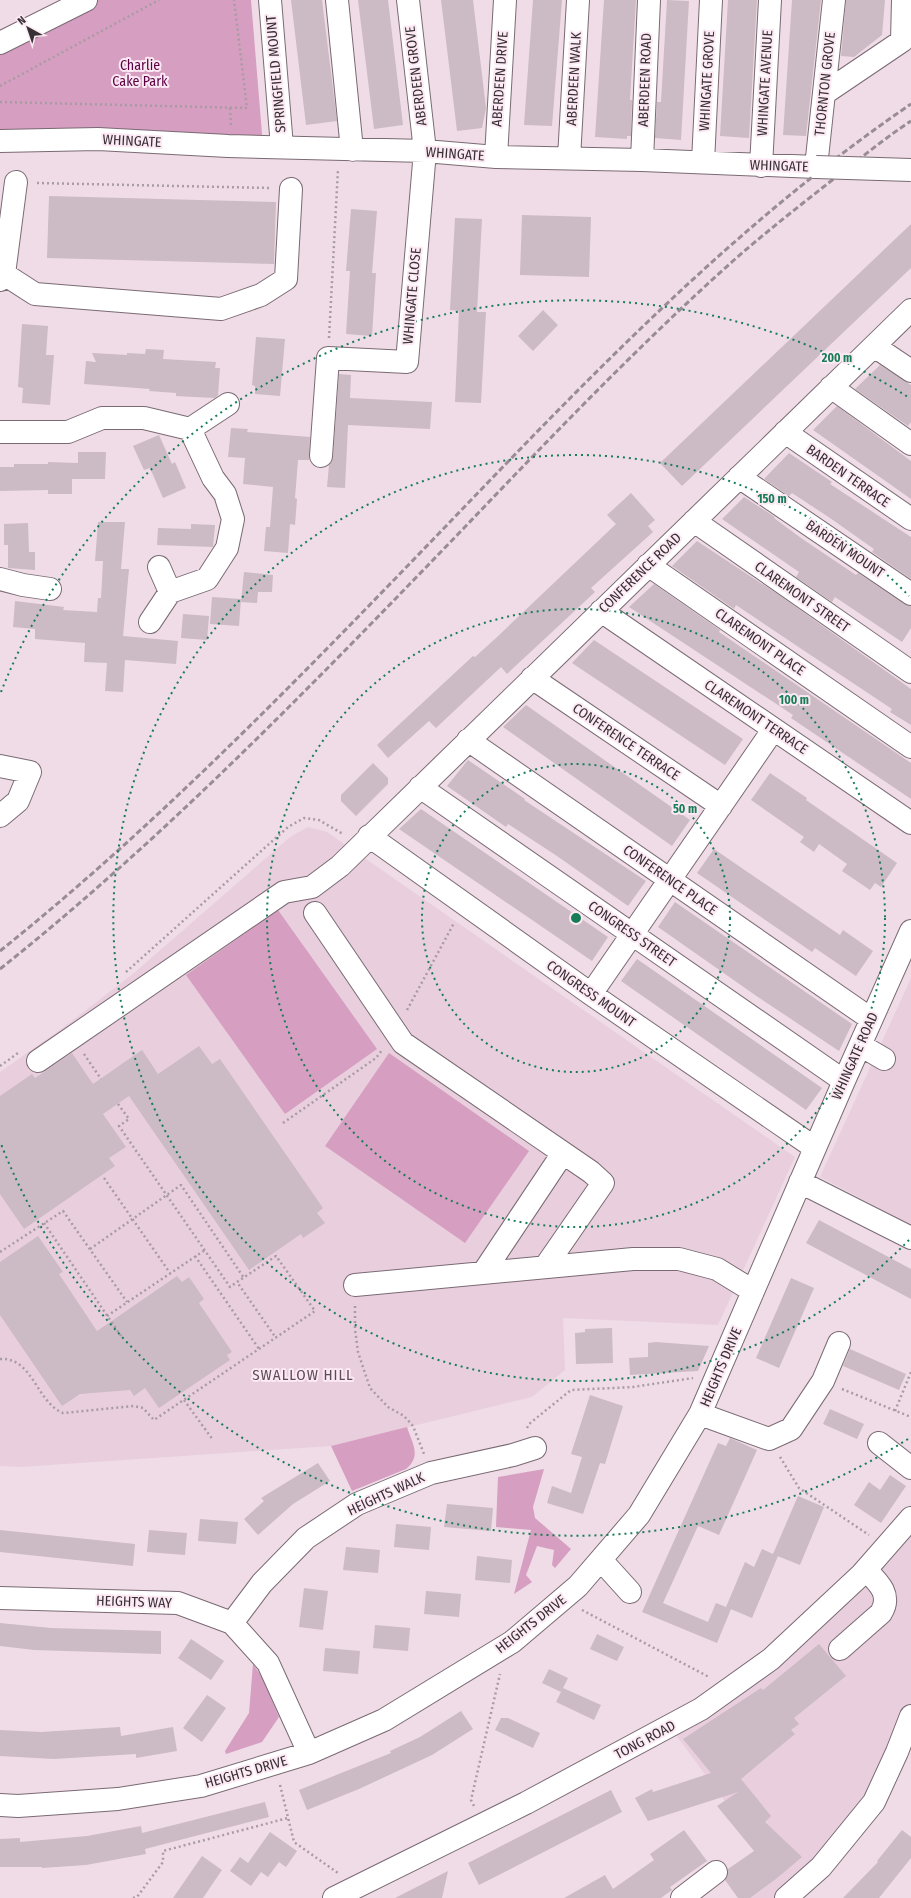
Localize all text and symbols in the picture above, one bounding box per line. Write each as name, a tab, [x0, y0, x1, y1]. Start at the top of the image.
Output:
north arrow	[8, 8, 48, 48]
text: N	[15, 14, 29, 28]
street label: SPRINGFIELD MOUNT	[262, 14, 290, 133]
street label: ABERDEEN GROVE	[401, 25, 431, 127]
street label: WHINGATE AVENUE	[754, 29, 776, 137]
street label: ABERDEEN DRIVE	[488, 30, 512, 127]
street label: WHINGATE GROVE	[696, 30, 718, 131]
street label: ABERDEEN WALK	[563, 31, 585, 126]
street label: THORNTON GROVE	[811, 31, 839, 137]
street label: ABERDEEN ROAD	[635, 33, 655, 127]
park label: Charlie Cake Park	[112, 57, 168, 90]
street label: WHINGATE	[102, 131, 162, 151]
street label: WHINGATE	[425, 143, 485, 165]
street label: WHINGATE	[749, 156, 809, 176]
street label: WHINGATE CLOSE	[399, 246, 425, 345]
text: 200 m	[821, 351, 852, 365]
street label: BARDEN TERRACE	[803, 441, 893, 511]
text: 150 m	[757, 492, 787, 506]
street label: BARDEN MOUNT	[803, 517, 888, 582]
street label: CONFERENCE ROAD	[595, 529, 685, 617]
street label: CLAREMONT STREET	[751, 558, 853, 636]
street label: CLAREMONT PLACE	[712, 605, 809, 680]
street label: CLAREMONT TERRACE	[701, 676, 811, 758]
text: 100 m	[779, 693, 809, 707]
street label: CONFERENCE TERRACE	[569, 700, 683, 784]
text: 50 m	[673, 802, 697, 816]
street label: CONFERENCE PLACE	[620, 841, 721, 919]
street label: CONGRESS STREET	[585, 897, 680, 971]
centre of rings	[569, 911, 583, 925]
street label: CONGRESS MOUNT	[543, 957, 639, 1031]
street label: WHINGATE ROAD	[828, 1010, 882, 1102]
street label: HEIGHTS DRIVE	[697, 1324, 746, 1409]
district label: SWALLOW HILL	[252, 1366, 354, 1384]
street label: HEIGHTS WALK	[345, 1468, 428, 1519]
street label: HEIGHTS DRIVE	[492, 1591, 570, 1657]
street label: HEIGHTS WAY	[96, 1592, 172, 1612]
street label: TONG ROAD	[612, 1717, 678, 1763]
street label: HEIGHTS DRIVE	[203, 1752, 290, 1792]

